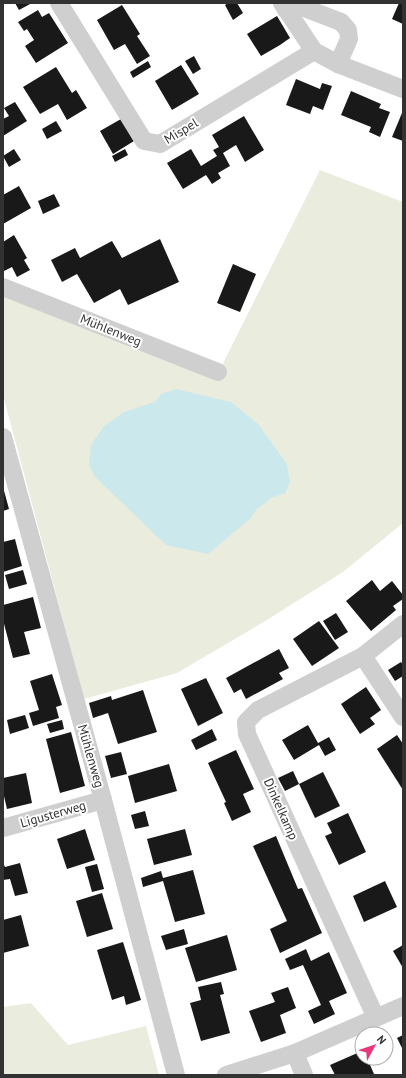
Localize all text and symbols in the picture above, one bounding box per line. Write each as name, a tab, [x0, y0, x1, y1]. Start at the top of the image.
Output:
street label: Mispel	[161, 114, 201, 148]
street label: Mühlenweg	[78, 310, 144, 350]
street label: Mühlenweg	[74, 723, 108, 789]
street label: Dinkelkamp	[260, 775, 302, 843]
street label: Ligusterweg	[18, 796, 88, 832]
north arrow	[354, 1026, 394, 1066]
text: N	[374, 1032, 389, 1047]

